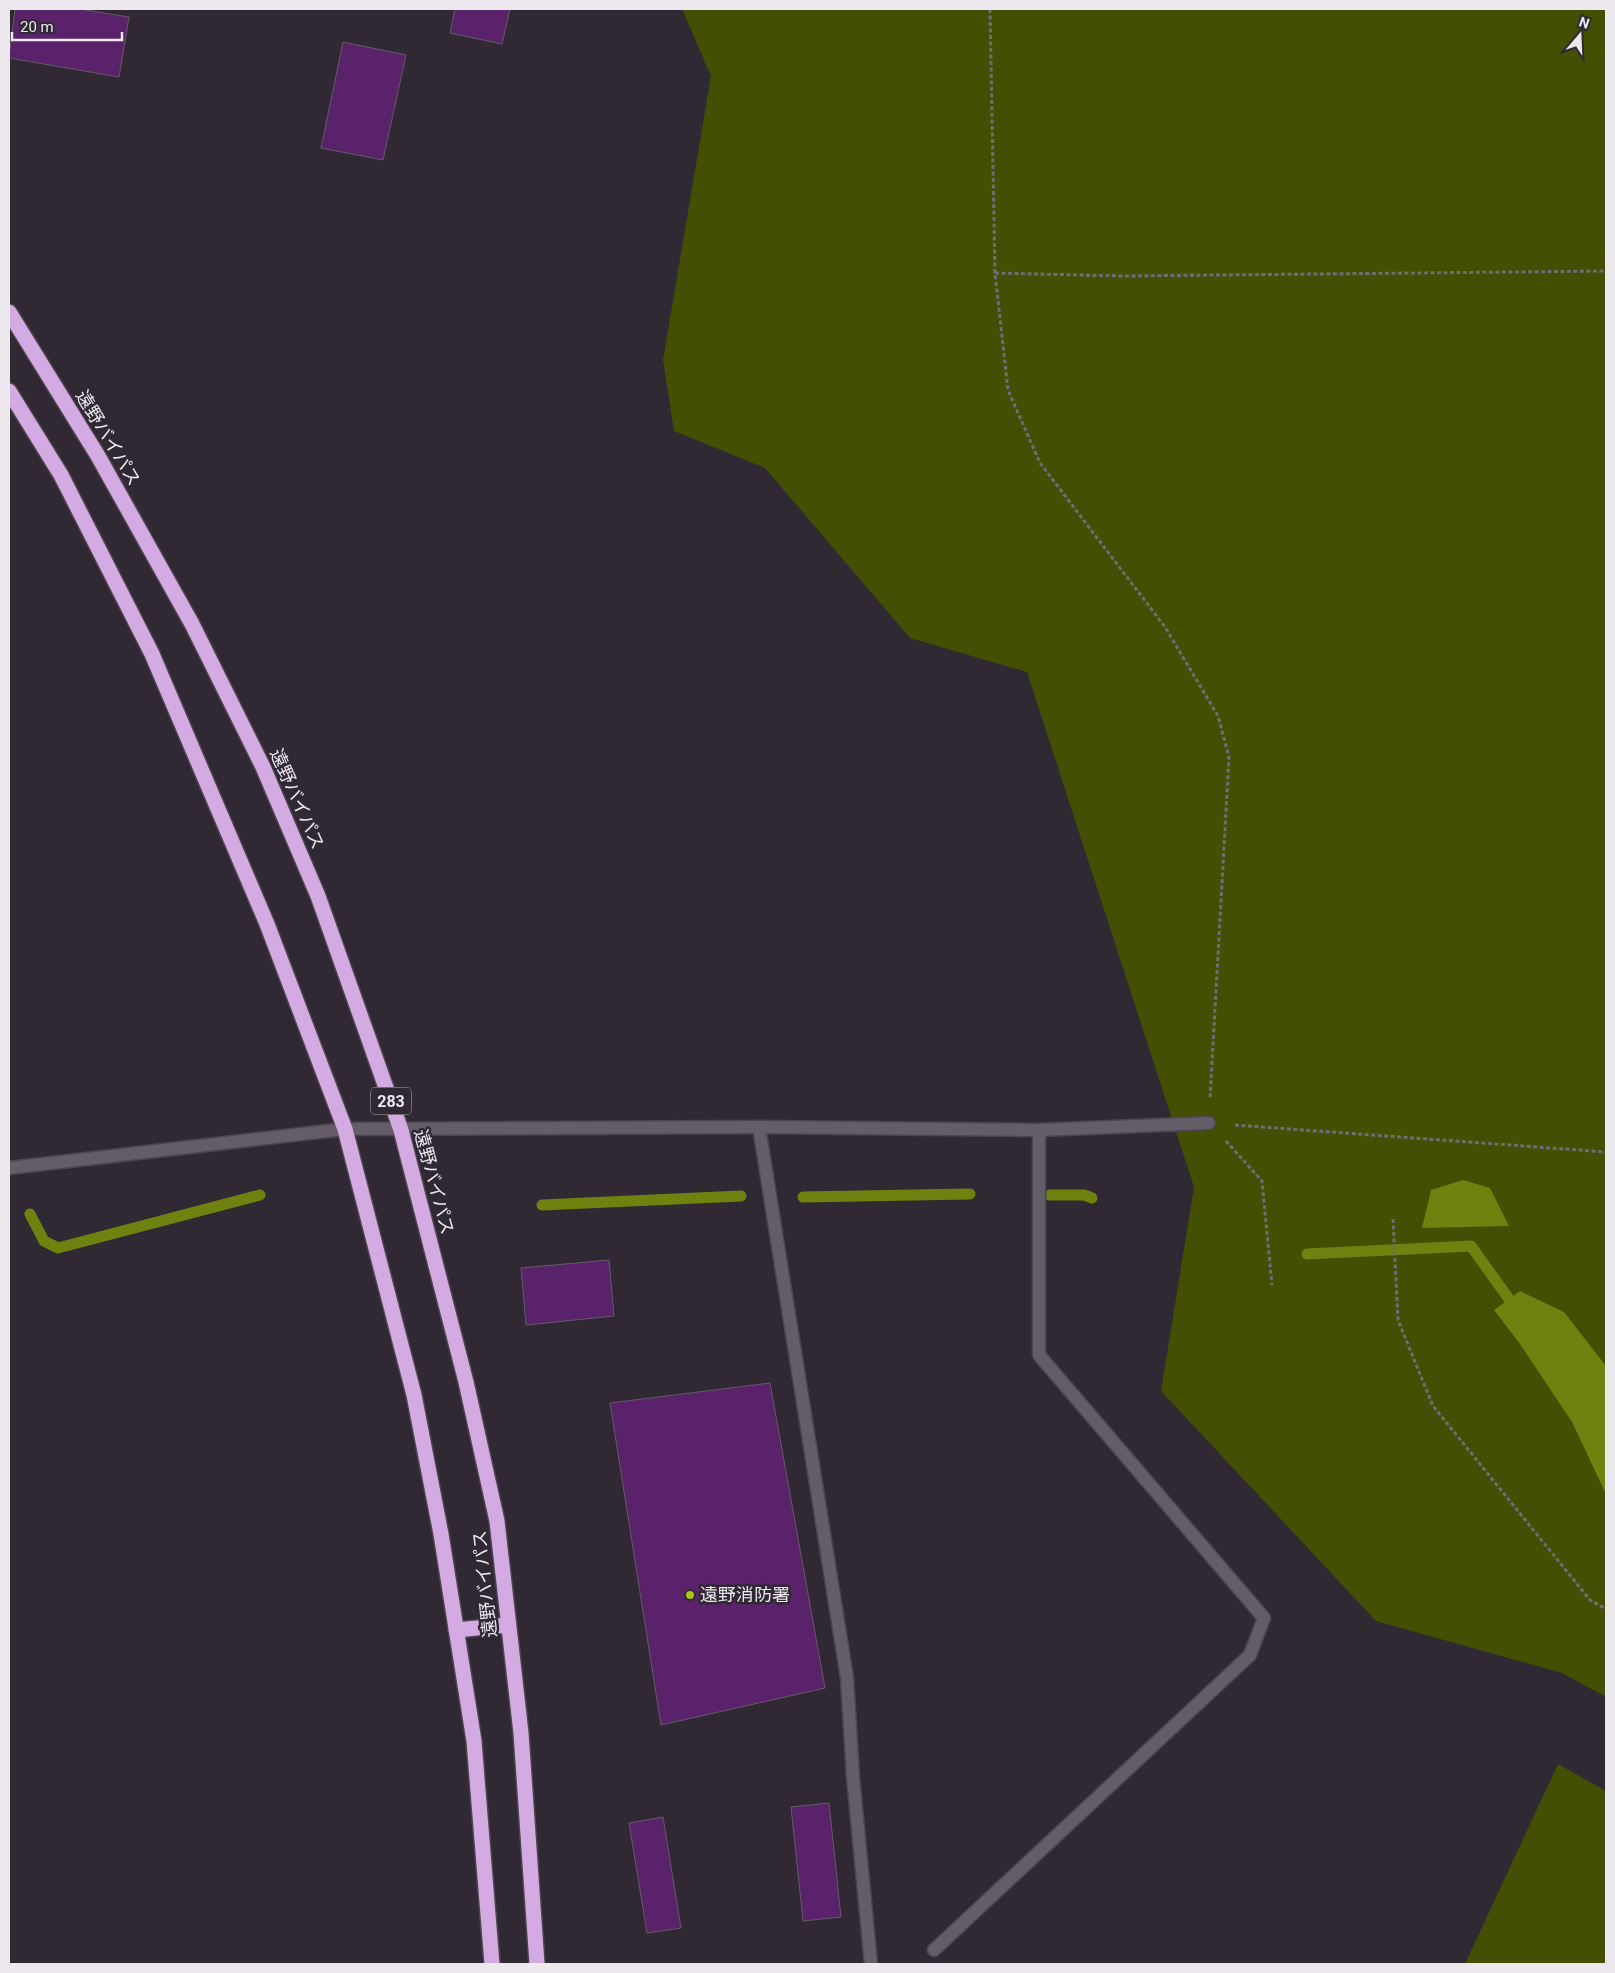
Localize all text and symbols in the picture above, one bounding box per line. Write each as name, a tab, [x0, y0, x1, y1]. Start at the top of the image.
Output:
scale bar	[12, 10, 122, 42]
north arrow	[1555, 10, 1605, 60]
text: N	[1577, 14, 1592, 32]
text: 20 m	[20, 18, 54, 36]
street label: 遠野バイパス	[72, 386, 145, 489]
street label: 遠野バイパス	[266, 745, 329, 852]
road number: 283	[371, 1088, 411, 1114]
street label: 遠野バイパス	[410, 1127, 459, 1237]
street label: 遠野バイパス	[468, 1529, 501, 1639]
place label: 遠野消防署	[700, 1584, 790, 1605]
marker: 遠野消防署	[684, 1589, 696, 1601]

